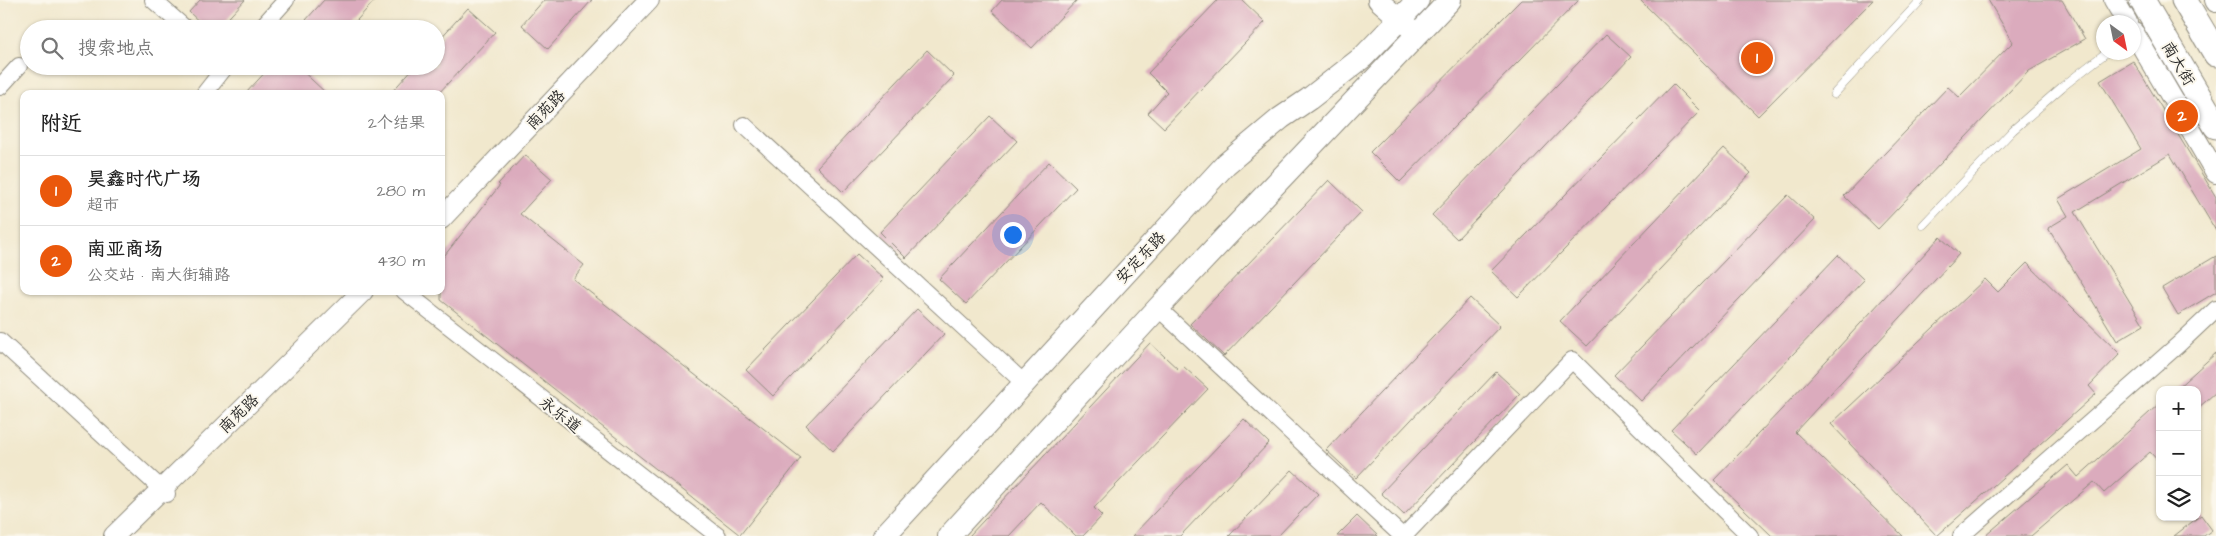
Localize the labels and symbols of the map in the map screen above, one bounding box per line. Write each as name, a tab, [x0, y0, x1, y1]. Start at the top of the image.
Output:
north arrow	[2096, 15, 2141, 60]
street label: 南大街	[2156, 37, 2200, 90]
pin: 1	[1741, 39, 1773, 77]
street label: 南苑路	[521, 85, 570, 135]
pin: 2	[2166, 97, 2198, 135]
your location	[1000, 222, 1026, 248]
street label: 安定东路	[1111, 227, 1171, 289]
street label: 南苑路	[214, 389, 264, 438]
street label: 永乐道	[535, 391, 586, 438]

